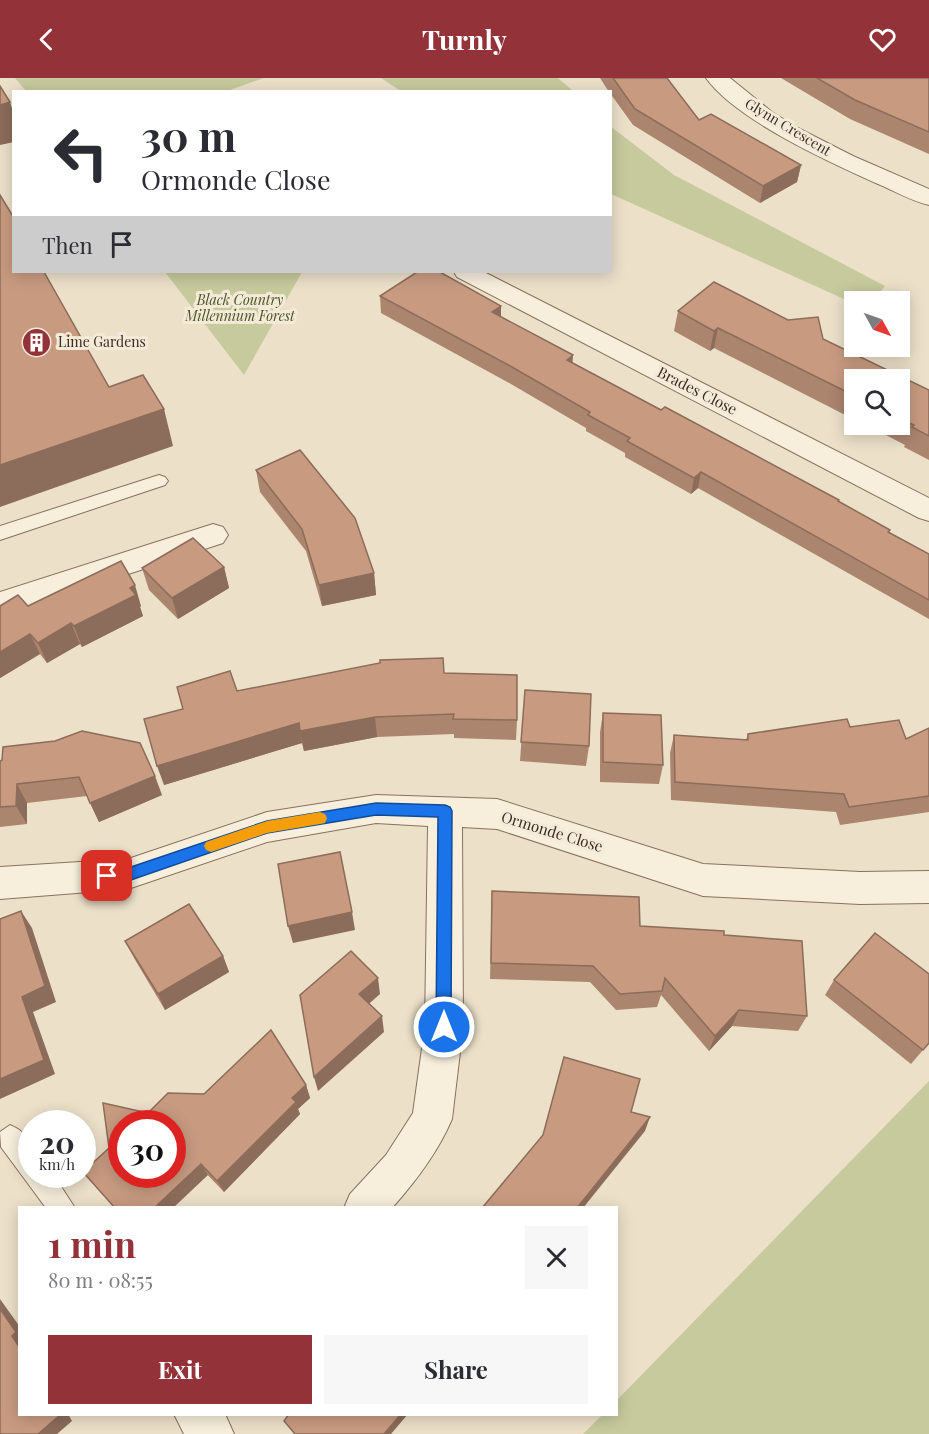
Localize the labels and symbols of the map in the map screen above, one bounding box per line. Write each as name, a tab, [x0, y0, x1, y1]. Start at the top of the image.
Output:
street label: Glynn Crescent	[742, 93, 836, 160]
park label: Black Country Millennium Forest	[184, 290, 296, 325]
north arrow	[844, 291, 910, 357]
building icon: Lime Gardens	[21, 326, 53, 358]
place label: Lime Gardens	[58, 332, 146, 351]
street label: Brades Close	[654, 361, 741, 419]
street label: Ormonde Close	[499, 806, 606, 856]
pin	[81, 850, 132, 901]
position arrow	[412, 995, 476, 1059]
speed limit sign: 30	[108, 1110, 186, 1188]

